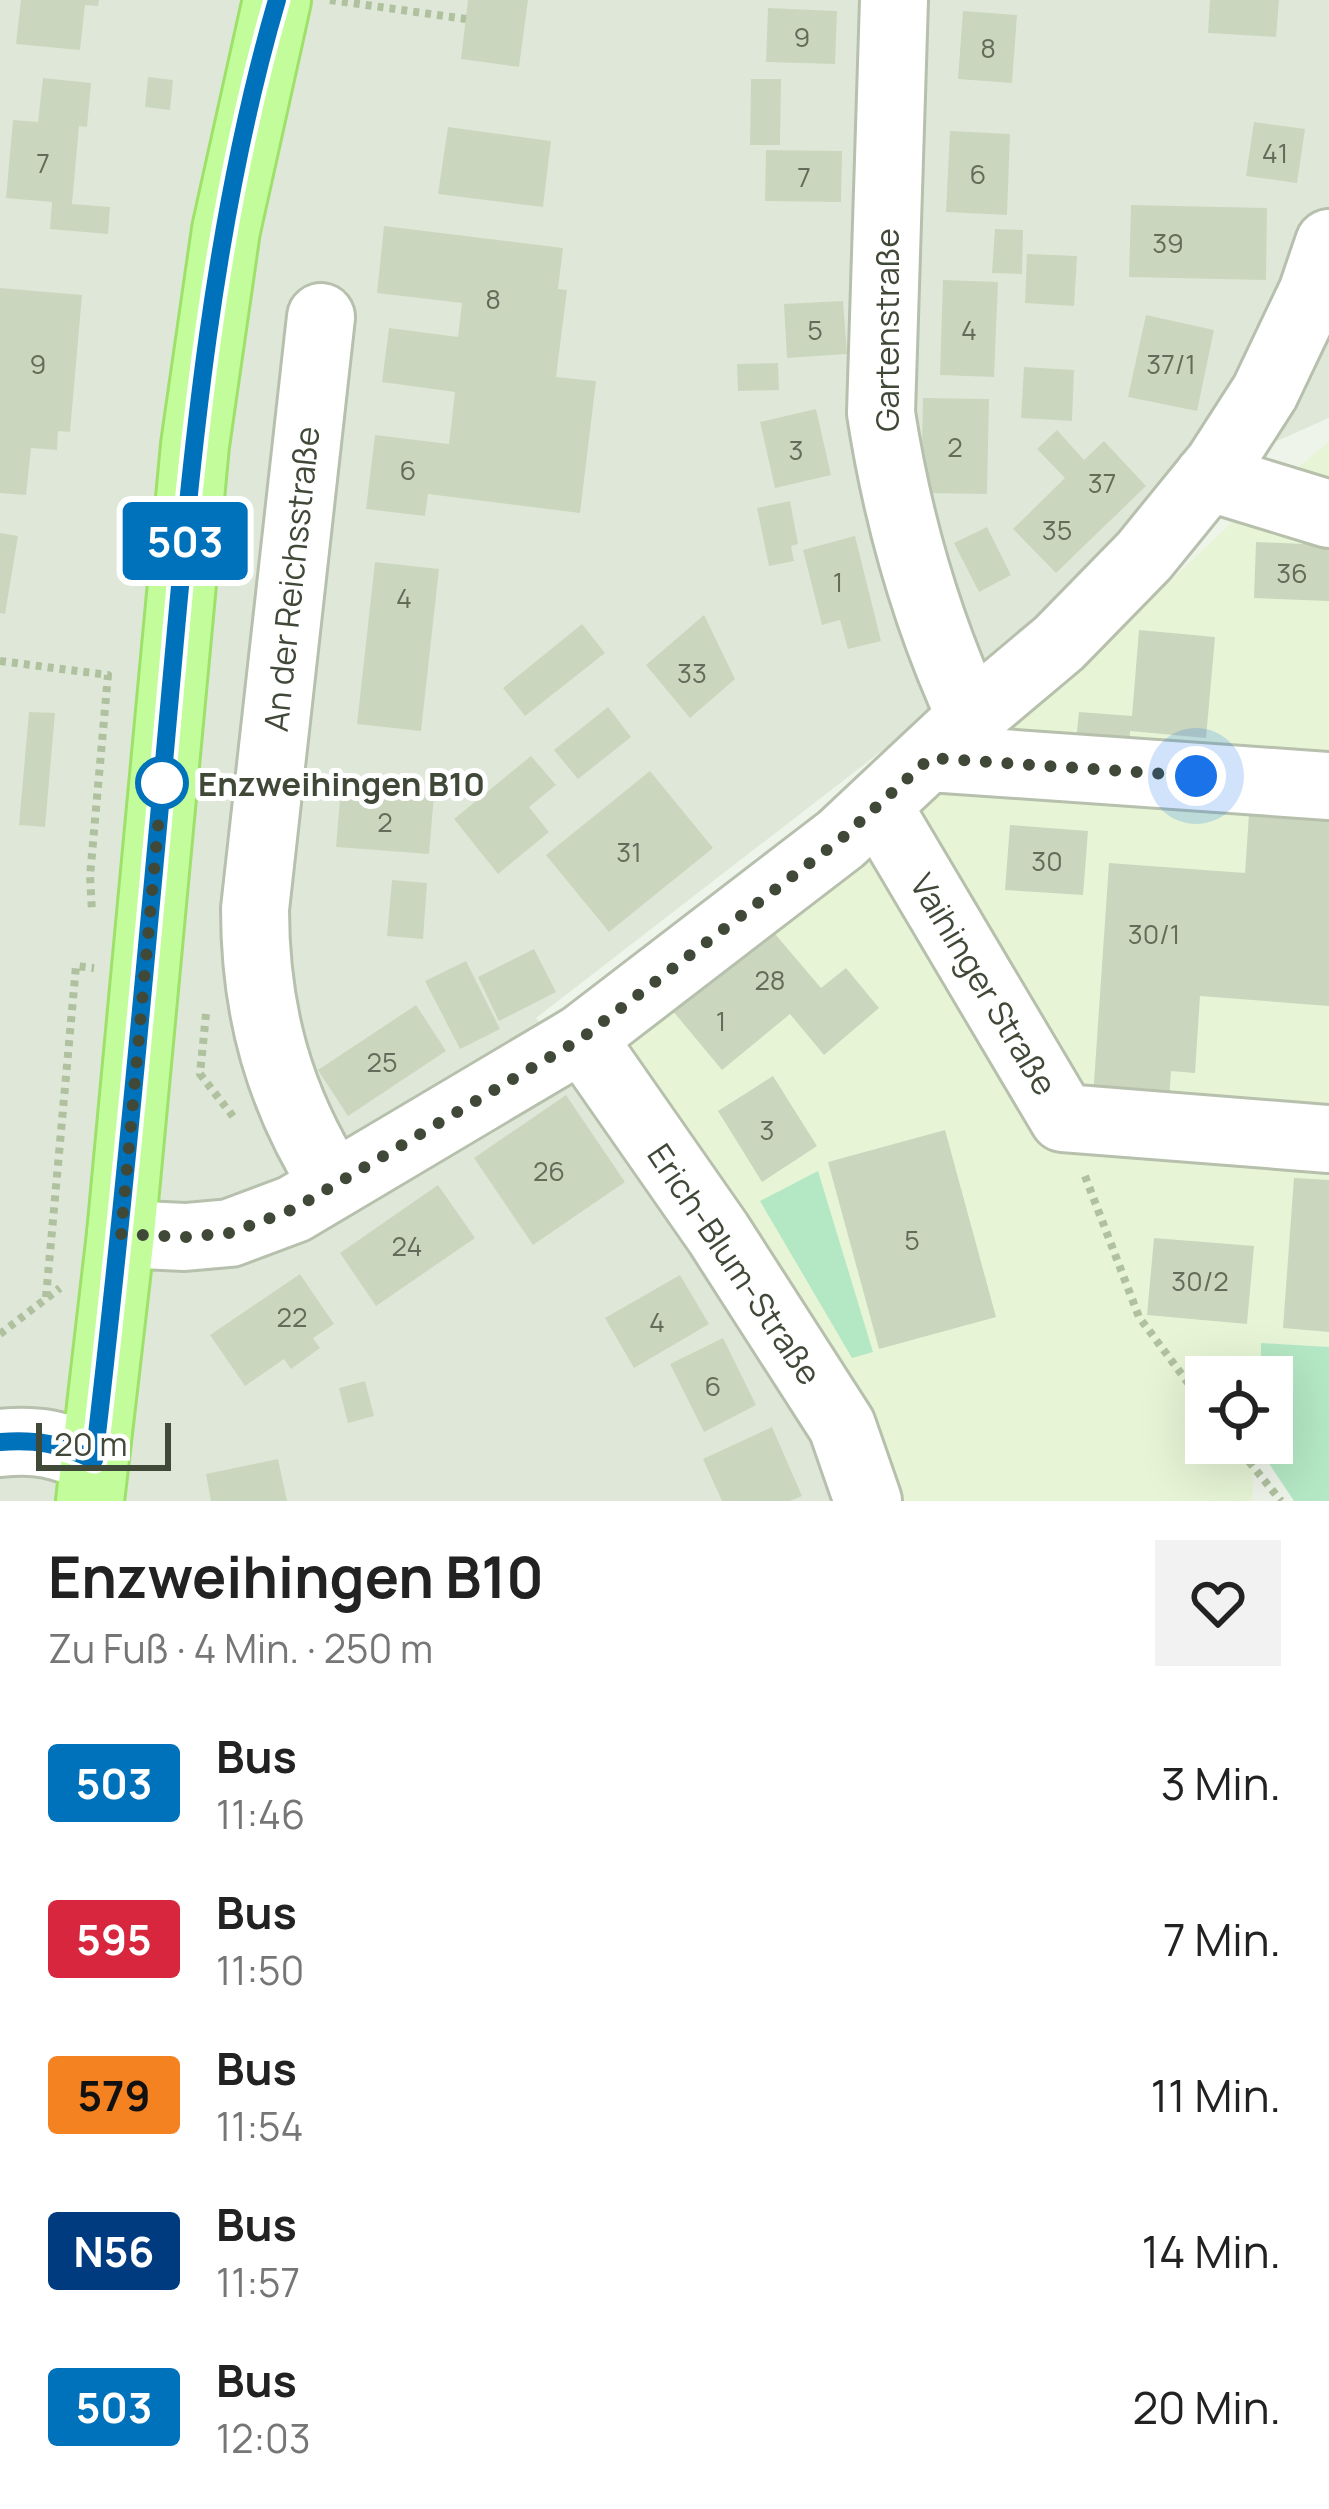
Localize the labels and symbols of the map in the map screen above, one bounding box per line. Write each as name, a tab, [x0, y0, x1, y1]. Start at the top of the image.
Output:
house number: 9	[794, 18, 810, 55]
house number: 8	[980, 29, 996, 66]
house number: 41	[1262, 134, 1288, 171]
house number: 7	[36, 144, 50, 181]
house number: 6	[970, 155, 986, 192]
house number: 7	[797, 158, 811, 195]
house number: 39	[1152, 224, 1184, 261]
street label: Gartenstraße	[864, 228, 909, 432]
house number: 8	[485, 280, 501, 317]
house number: 5	[807, 311, 823, 348]
house number: 4	[961, 311, 977, 348]
house number: 9	[30, 345, 46, 382]
house number: 37/1	[1146, 345, 1196, 382]
street label: An der Reichsstraße	[253, 424, 329, 734]
house number: 2	[947, 428, 963, 465]
house number: 3	[789, 431, 803, 468]
house number: 6	[400, 451, 416, 488]
house number: 37	[1088, 464, 1116, 501]
line badge: 503	[116, 502, 254, 580]
house number: 35	[1042, 511, 1072, 548]
house number: 36	[1276, 554, 1308, 591]
house number: 1	[833, 563, 843, 600]
house number: 4	[396, 579, 412, 616]
house number: 33	[677, 654, 707, 691]
your location	[1166, 746, 1226, 806]
marker: Enzweihingen B10	[137, 758, 187, 808]
place label: Enzweihingen B10	[198, 761, 485, 806]
house number: 2	[377, 803, 393, 840]
house number: 31	[616, 833, 642, 870]
house number: 30	[1031, 842, 1063, 879]
street label: Vaihinger Straße	[900, 865, 1068, 1103]
house number: 30/1	[1128, 915, 1180, 952]
house number: 28	[754, 961, 786, 998]
house number: 1	[716, 1002, 726, 1039]
house number: 25	[367, 1043, 397, 1080]
house number: 3	[760, 1111, 774, 1148]
street label: Erich-Blum-Straße	[638, 1135, 832, 1393]
house number: 26	[533, 1152, 565, 1189]
house number: 5	[904, 1221, 920, 1258]
house number: 24	[392, 1227, 422, 1264]
house number: 30/2	[1171, 1262, 1229, 1299]
house number: 22	[277, 1298, 307, 1335]
house number: 4	[649, 1303, 665, 1340]
house number: 6	[705, 1367, 721, 1404]
scale bar	[36, 1417, 171, 1470]

